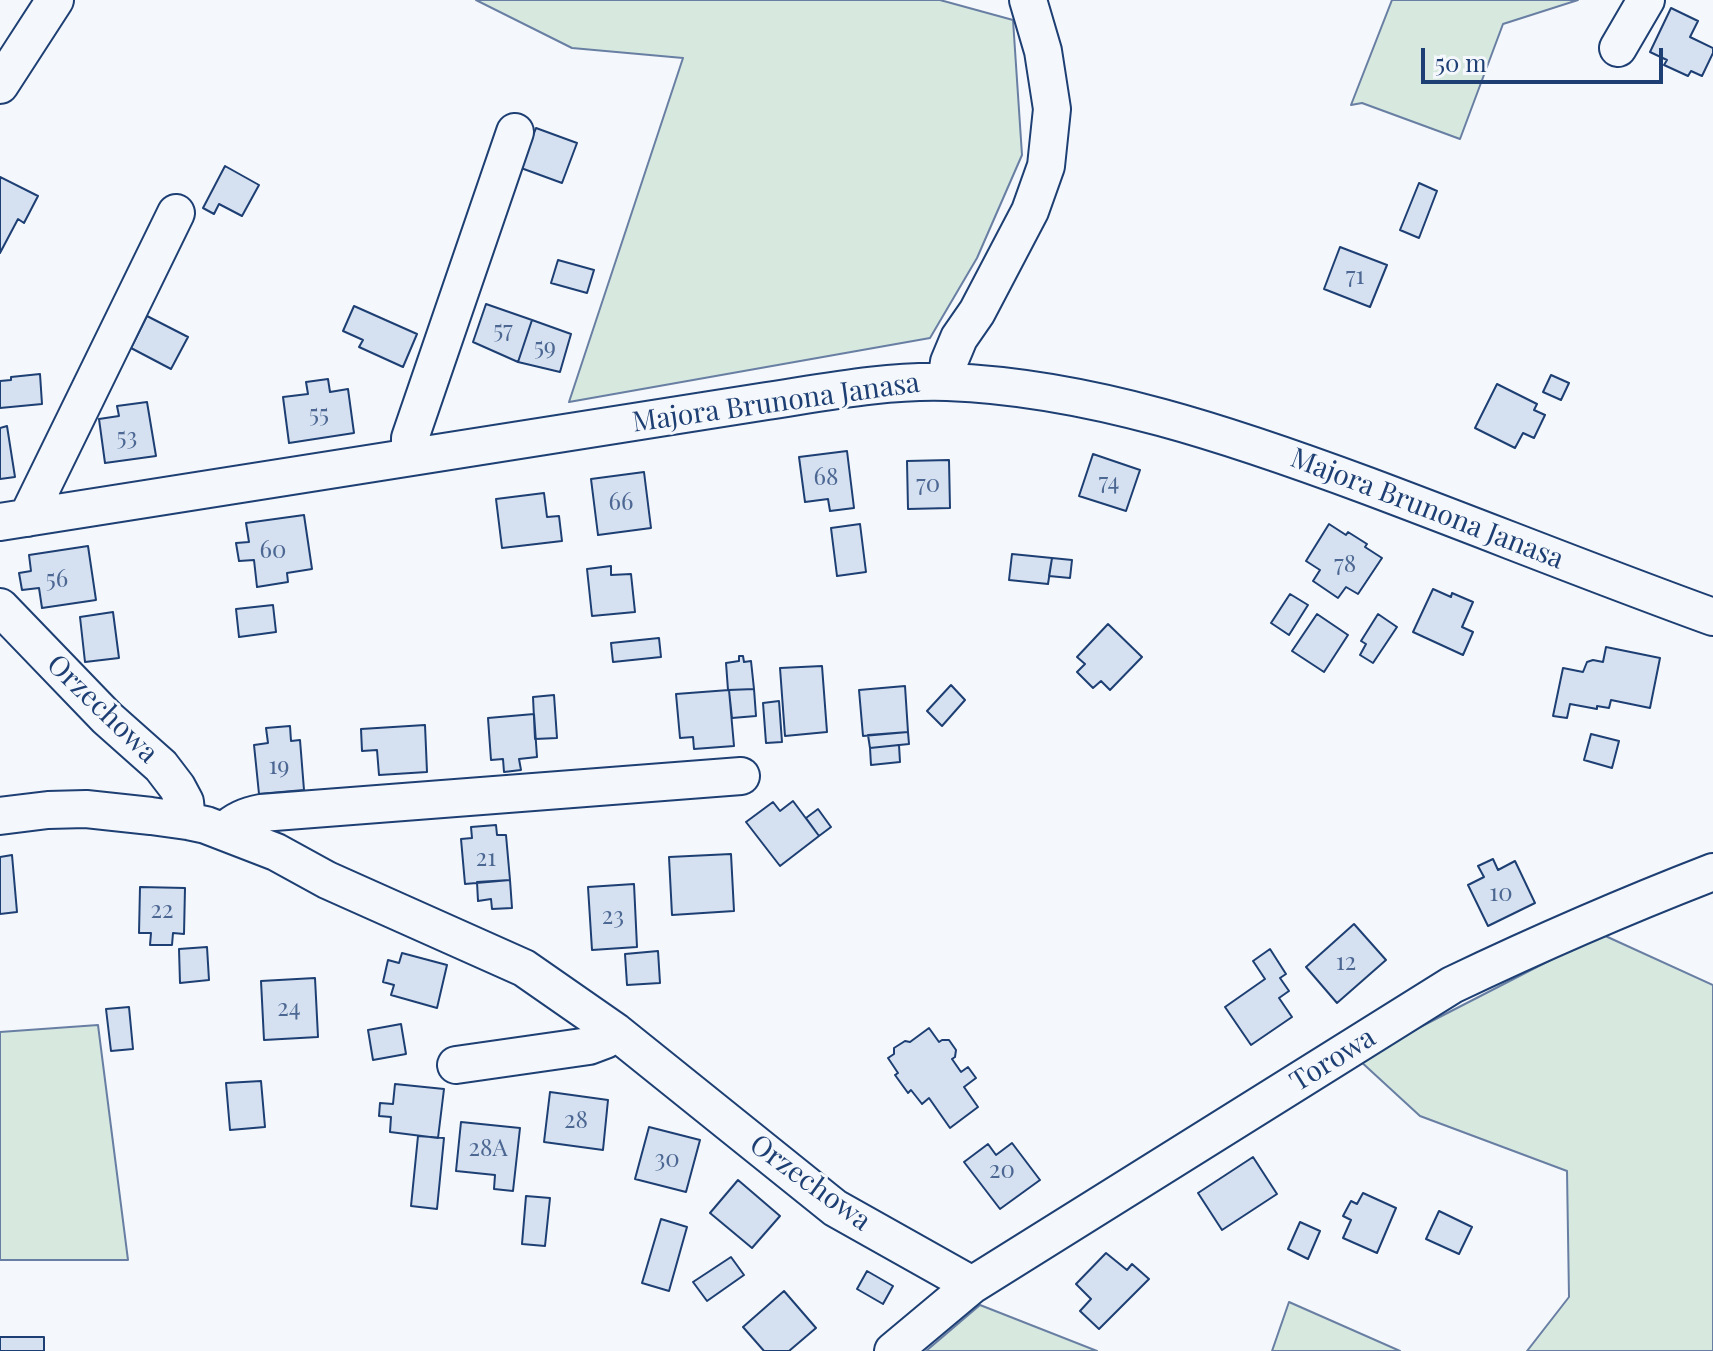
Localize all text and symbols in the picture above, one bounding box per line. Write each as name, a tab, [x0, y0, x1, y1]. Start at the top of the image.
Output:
scale bar	[1425, 32, 1667, 82]
text: 50 m	[1435, 46, 1487, 78]
house number: 71	[1346, 263, 1364, 291]
house number: 57	[493, 317, 513, 345]
house number: 59	[534, 334, 556, 362]
street label: Majora Brunona Janasa	[630, 366, 922, 440]
house number: 55	[309, 401, 329, 429]
house number: 53	[117, 424, 137, 452]
street label: Majora Brunona Janasa	[1286, 441, 1568, 577]
house number: 68	[814, 464, 838, 492]
house number: 74	[1099, 469, 1119, 497]
house number: 70	[916, 471, 940, 499]
house number: 66	[609, 489, 633, 517]
house number: 60	[260, 537, 286, 565]
house number: 78	[1334, 551, 1356, 579]
house number: 56	[46, 566, 68, 594]
street label: Orzechowa	[40, 648, 164, 770]
house number: 19	[268, 753, 290, 781]
house number: 21	[476, 845, 496, 873]
house number: 10	[1489, 880, 1513, 908]
house number: 22	[151, 897, 173, 925]
house number: 23	[602, 903, 624, 931]
house number: 12	[1336, 949, 1356, 977]
house number: 24	[277, 995, 301, 1023]
street label: Torowa	[1284, 1021, 1382, 1099]
house number: 28	[564, 1107, 588, 1135]
street label: Orzechowa	[743, 1128, 877, 1238]
house number: 28A	[468, 1135, 508, 1163]
house number: 30	[654, 1146, 680, 1174]
house number: 20	[989, 1157, 1015, 1185]

